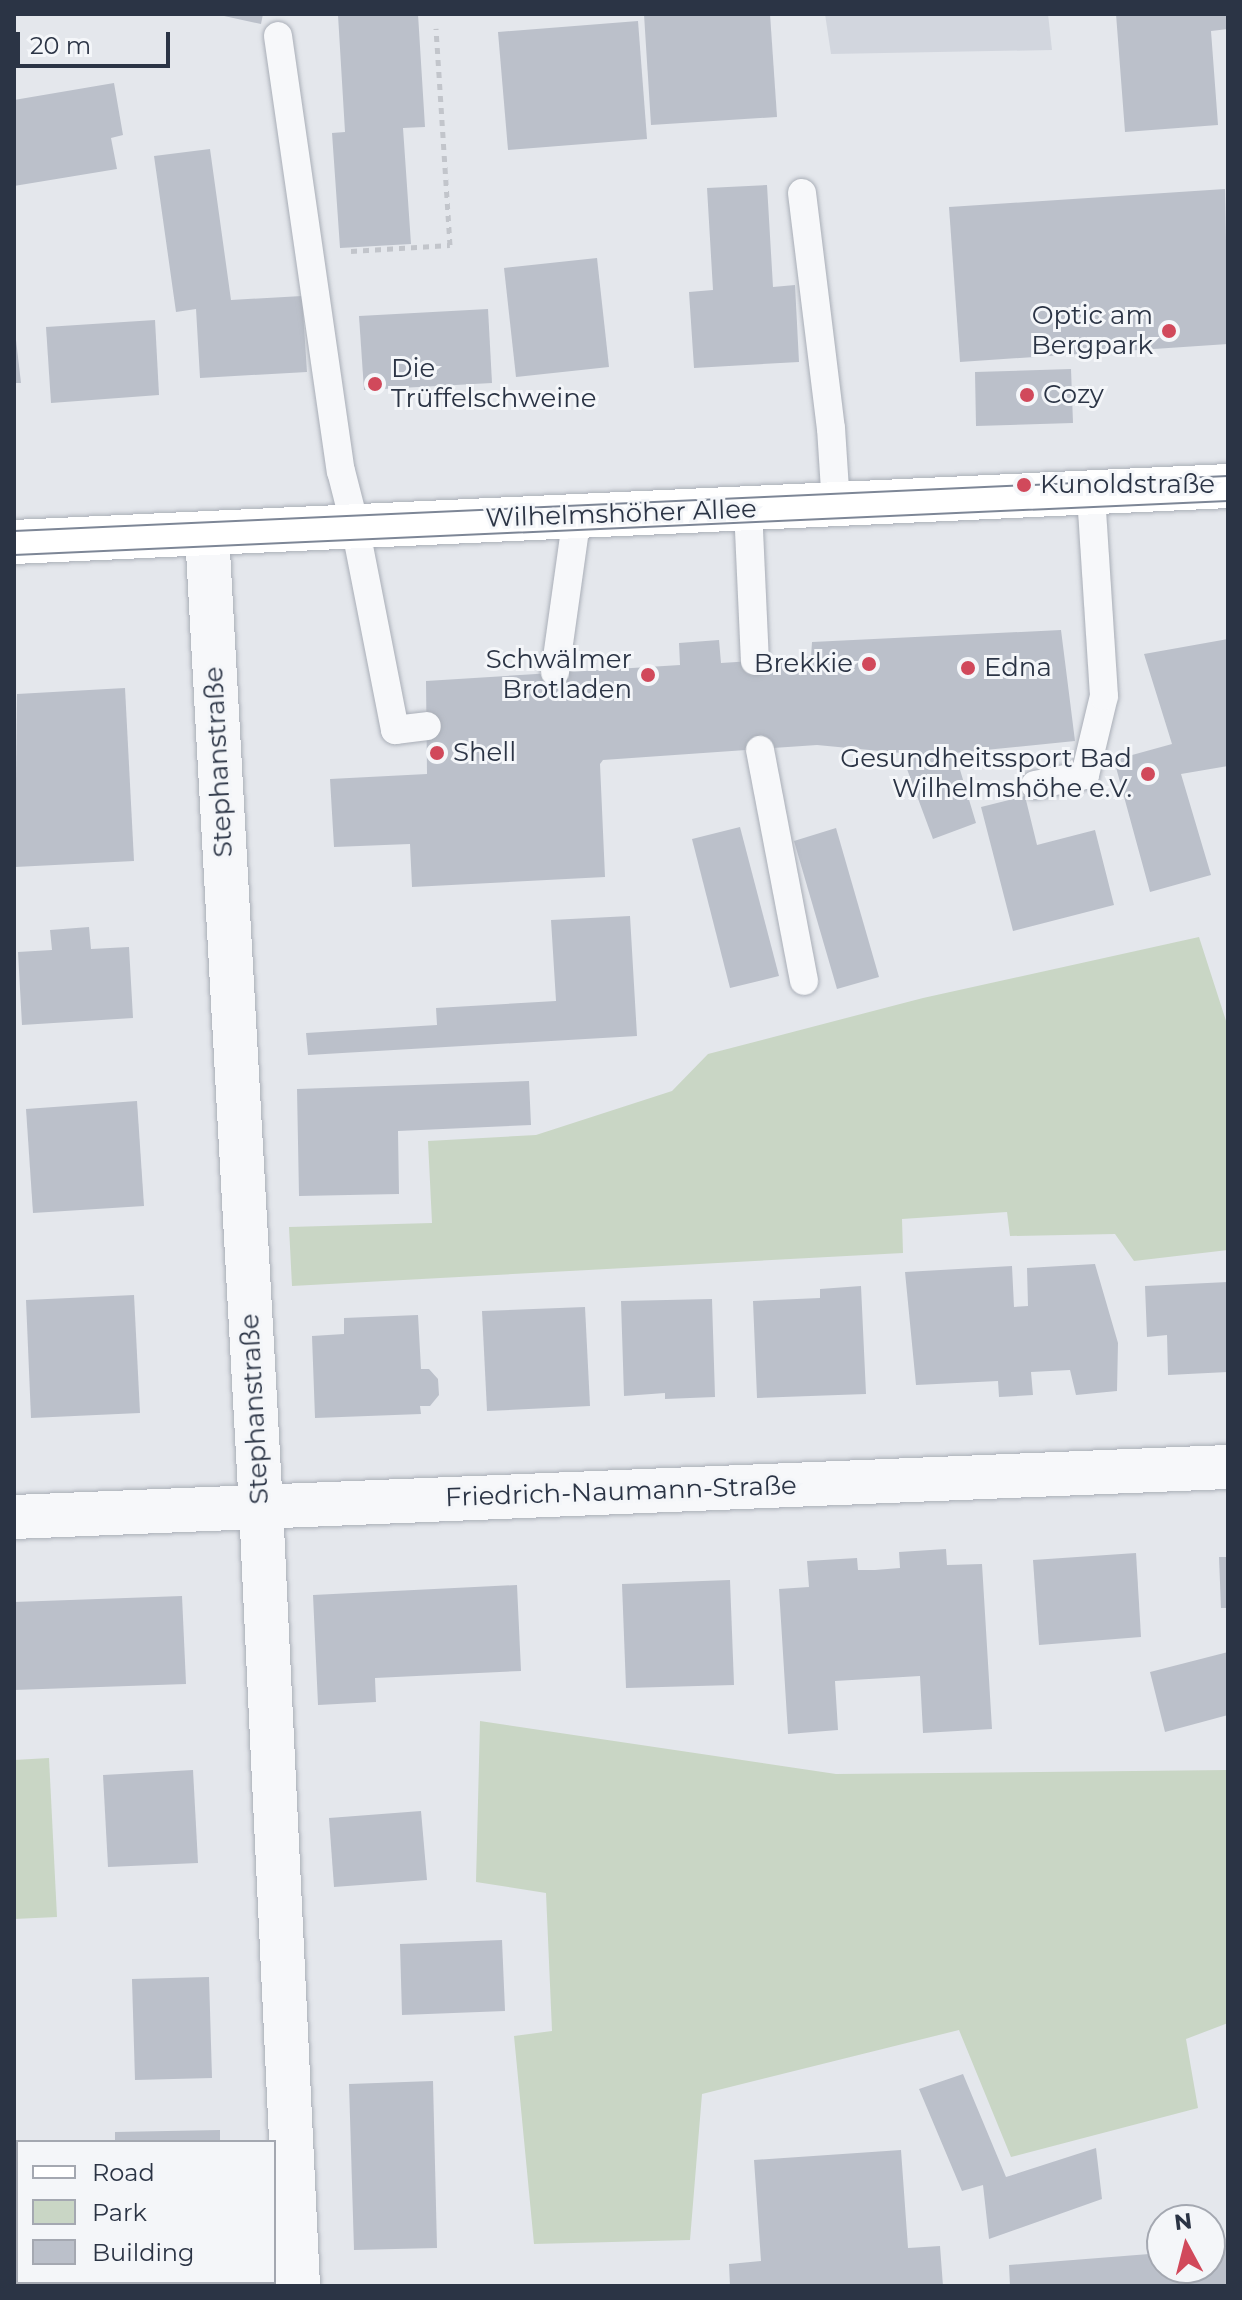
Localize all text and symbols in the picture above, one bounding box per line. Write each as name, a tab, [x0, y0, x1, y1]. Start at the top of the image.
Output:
scale bar	[20, 16, 174, 66]
text: 20 m	[30, 31, 91, 60]
place label: Optic am Bergpark	[1031, 300, 1153, 362]
marker: Optic am Bergpark	[1160, 322, 1178, 340]
place label: Die Trüffelschweine	[391, 353, 596, 414]
marker: Die Trüffelschweine	[366, 375, 384, 393]
place label: Cozy	[1043, 379, 1104, 411]
marker: Cozy	[1018, 386, 1036, 404]
place label: Kunoldstraße	[1040, 469, 1215, 501]
marker: Kunoldstraße	[1015, 476, 1033, 494]
street label: Wilhelmshöher Allee	[485, 494, 757, 534]
place label: Schwälmer Brotladen	[486, 644, 632, 706]
place label: Brekkie	[754, 648, 853, 680]
place label: Edna	[984, 652, 1052, 684]
marker: Brekkie	[860, 655, 878, 673]
marker: Edna	[959, 659, 977, 677]
street label: Stephanstraße	[198, 666, 240, 858]
marker: Schwälmer Brotladen	[639, 666, 657, 684]
place label: Shell	[453, 737, 516, 769]
place label: Gesundheitssport Bad Wilhelmshöhe e.V.	[840, 743, 1132, 804]
marker: Shell	[428, 744, 446, 762]
marker: Gesundheitssport Bad Wilhelmshöhe e.V.	[1139, 765, 1157, 783]
street label: Stephanstraße	[234, 1313, 276, 1505]
street label: Friedrich-Naumann-Straße	[445, 1470, 797, 1514]
legend	[16, 2140, 276, 2284]
text: Road	[92, 2158, 155, 2187]
text: Park	[92, 2198, 147, 2227]
north arrow	[1146, 2204, 1226, 2284]
text: N	[1173, 2207, 1194, 2236]
text: Building	[92, 2238, 195, 2267]

